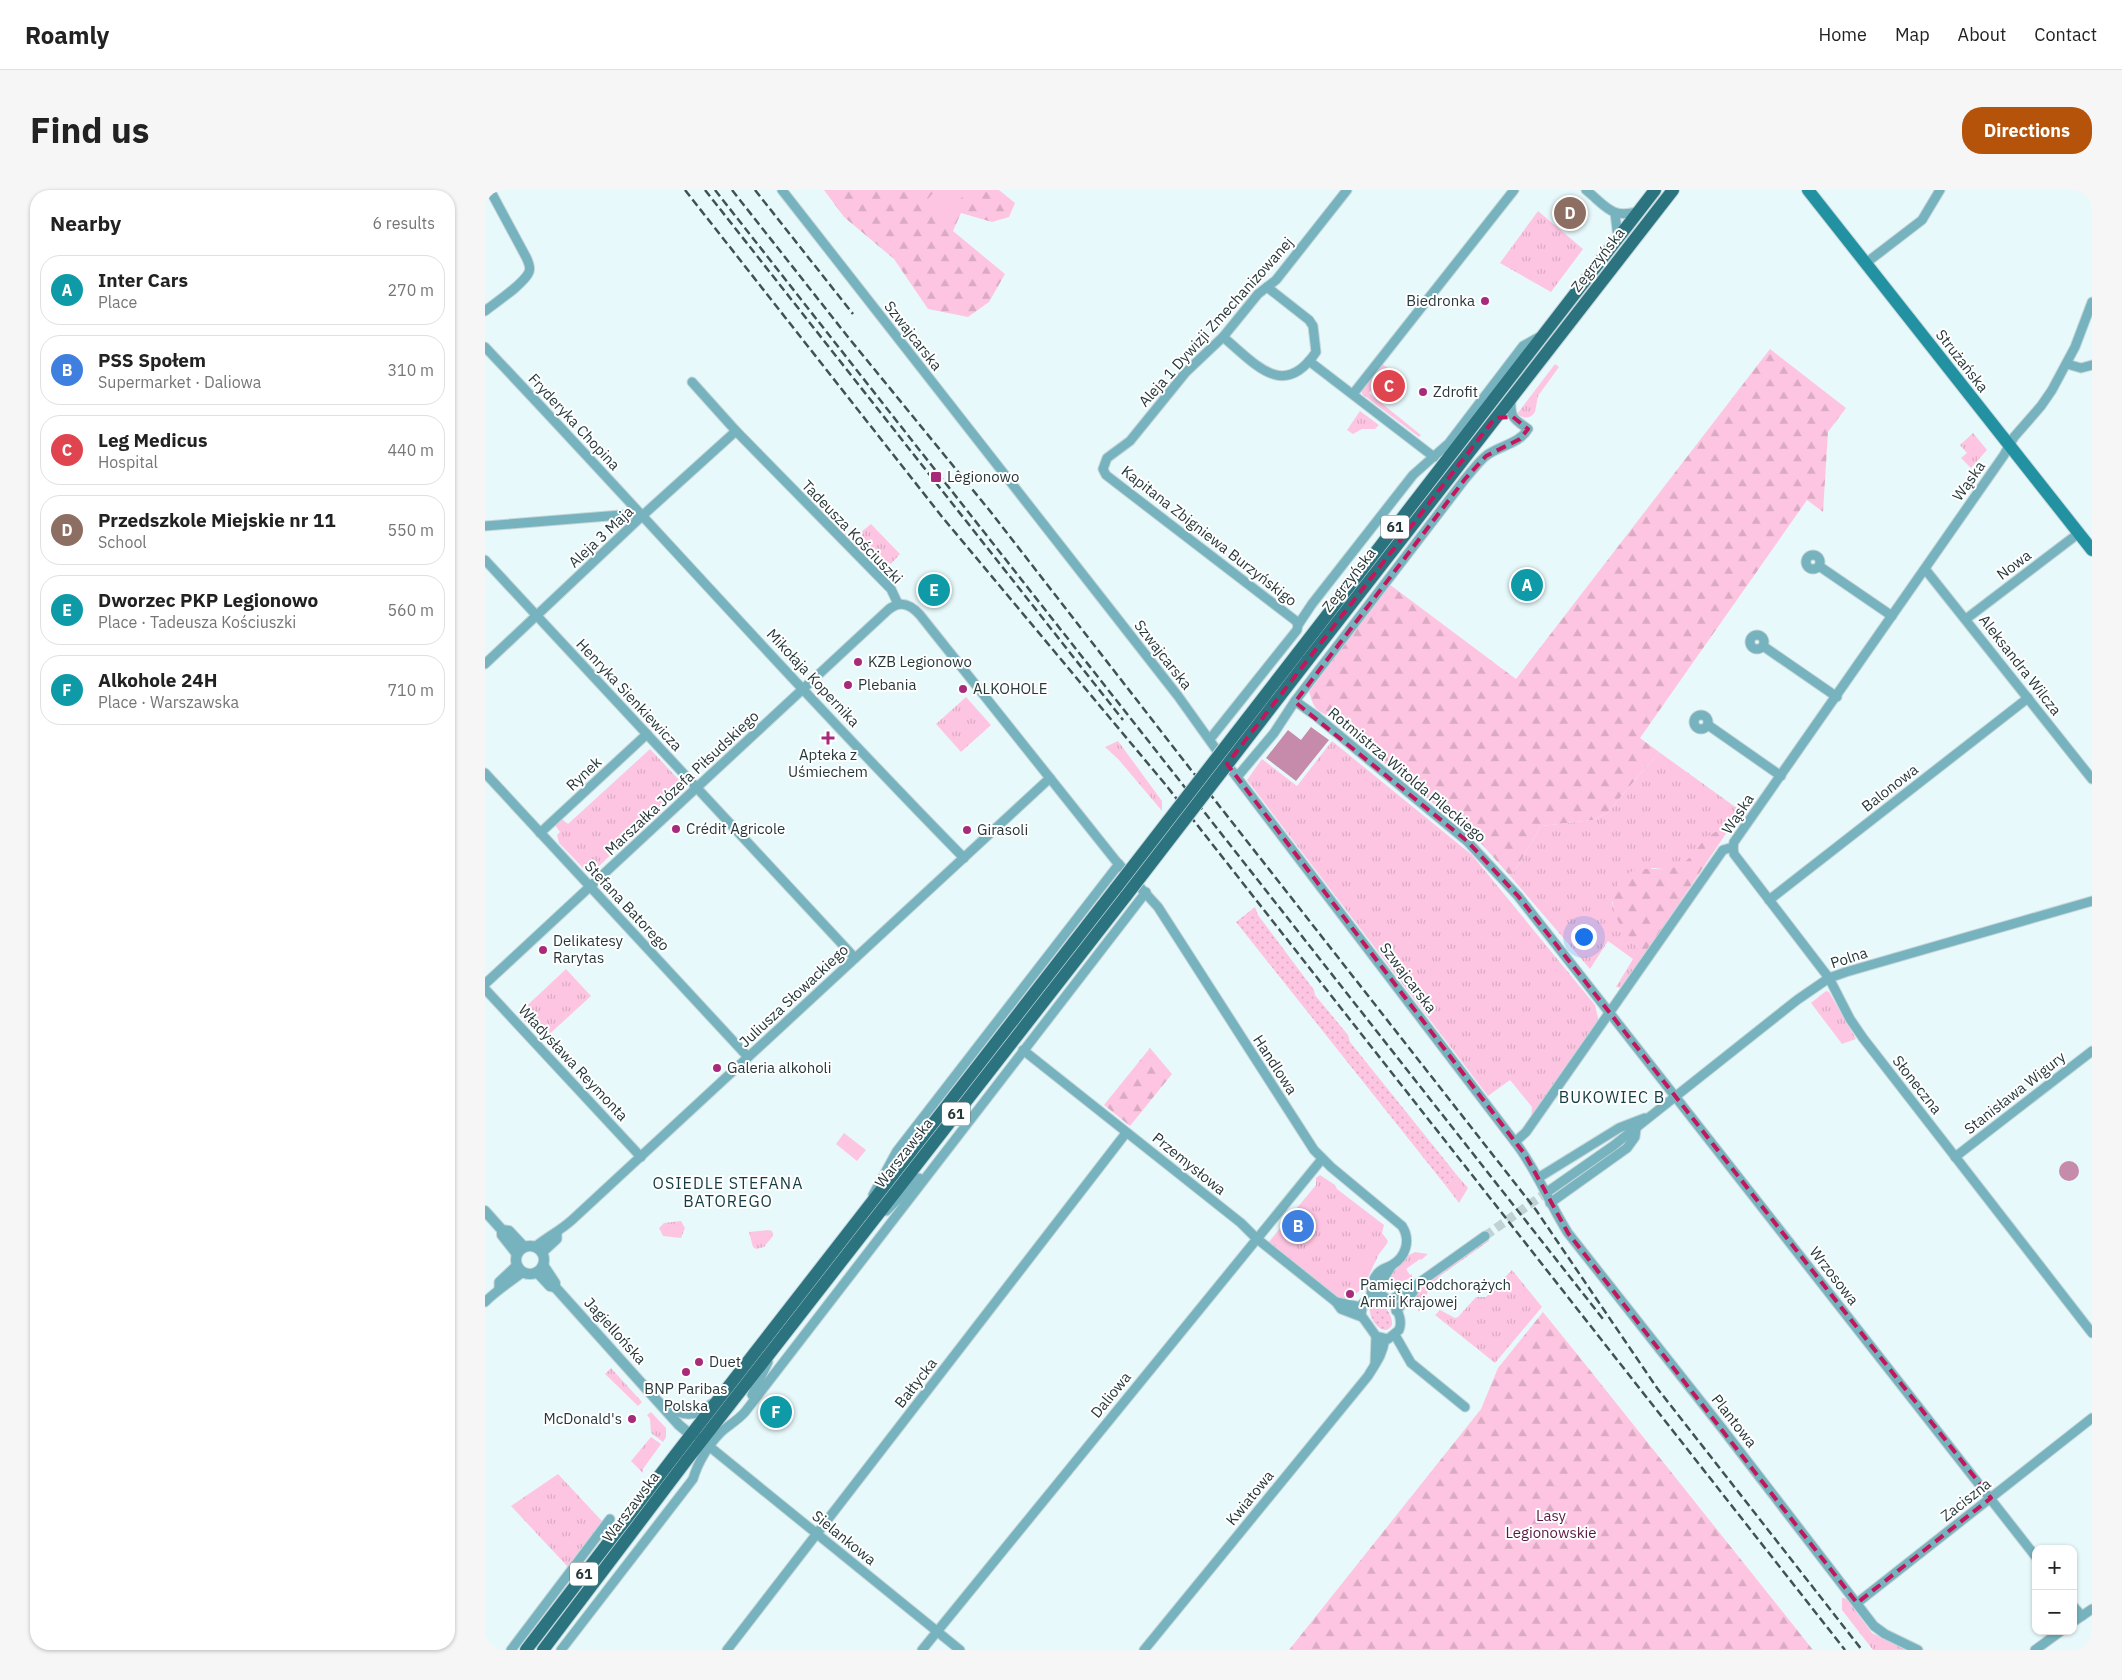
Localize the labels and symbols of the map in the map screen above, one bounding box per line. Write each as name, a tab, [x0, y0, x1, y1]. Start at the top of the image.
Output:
pin: D	[1554, 194, 1586, 232]
street label: Zegrzyńska	[1567, 224, 1629, 296]
street label: Aleja 1 Dywizji Zmechanizowanej	[1134, 233, 1297, 411]
place label: Biedronka	[1406, 291, 1475, 310]
marker: Biedronka	[1479, 295, 1491, 307]
street label: Szwajcarska	[880, 297, 946, 374]
street label: Strużańska	[1932, 325, 1993, 396]
pin: C	[1373, 367, 1405, 405]
street label: Fryderyka Chopina	[525, 369, 624, 474]
place label: Zdrofit	[1433, 382, 1478, 401]
marker: Zdrofit	[1417, 386, 1429, 398]
street label: Wąska	[1948, 457, 1989, 504]
street label: Kapitana Zbigniewa Burzyńskigo	[1118, 461, 1301, 610]
place label: Legionowo	[947, 467, 1019, 486]
marker: Legionowo	[929, 470, 943, 484]
street label: Tadeusza Kościuszki	[798, 476, 907, 588]
street label: Aleja 3 Maja	[564, 502, 637, 571]
road number: 61	[1381, 516, 1409, 538]
street label: Zegrzyńska	[1318, 544, 1380, 616]
street label: Nowa	[1993, 545, 2035, 584]
pin: A	[1511, 566, 1543, 604]
pin: E	[918, 571, 950, 609]
street label: Aleksandra Wilcza	[1975, 610, 2066, 719]
street label: Szwajcarska	[1130, 616, 1196, 693]
street label: Mikołaja Kopernika	[763, 625, 864, 731]
street label: Henryka Sienkiewicza	[572, 635, 686, 755]
place label: KZB Legionowo	[868, 652, 972, 671]
marker: KZB Legionowo	[852, 656, 864, 668]
place label: Plebania	[858, 675, 916, 694]
marker: Plebania	[842, 679, 854, 691]
place label: ALKOHOLE	[973, 679, 1047, 698]
marker: ALKOHOLE	[957, 683, 969, 695]
street label: Rotmistrza Witolda Pileckiego	[1325, 703, 1490, 846]
street label: Marszałka Józefa Piłsudskiego	[601, 706, 763, 859]
marker: Apteka z Uśmiechem	[822, 732, 834, 744]
place label: Apteka z Uśmiechem	[788, 745, 868, 781]
street label: Rynek	[562, 752, 605, 795]
street label: Balonowa	[1858, 760, 1922, 816]
street label: Wąska	[1717, 790, 1758, 837]
place label: Crédit Agricole	[686, 819, 785, 838]
place label: Girasoli	[977, 820, 1028, 839]
marker: Crédit Agricole	[670, 823, 682, 835]
marker: Girasoli	[961, 824, 973, 836]
street label: Stefana Batorego	[581, 857, 674, 955]
your location	[1571, 924, 1597, 950]
place label: Delikatesy Rarytas	[553, 931, 623, 967]
street label: Szwajcarska	[1376, 939, 1441, 1017]
street label: Juliusza Słowackiego	[735, 940, 852, 1051]
street label: Polna	[1828, 943, 1870, 972]
marker: Delikatesy Rarytas	[537, 944, 549, 956]
street label: Władysława Reymonta	[514, 1000, 632, 1125]
street label: Handlowa	[1249, 1031, 1302, 1098]
street label: Stanisława Wigury	[1960, 1047, 2070, 1138]
street label: Słoneczna	[1889, 1052, 1946, 1118]
place label: Galeria alkoholi	[727, 1058, 831, 1077]
marker: Galeria alkoholi	[711, 1062, 723, 1074]
district label: BUKOWIEC B	[1559, 1087, 1665, 1107]
road number: 61	[942, 1102, 970, 1126]
street label: Warszawska	[870, 1114, 937, 1191]
street label: Przemysłowa	[1149, 1128, 1230, 1199]
district label: OSIEDLE STEFANA BATOREGO	[653, 1173, 803, 1211]
pin: B	[1282, 1207, 1314, 1245]
street label: Wrzosowa	[1806, 1243, 1863, 1309]
place label: Pamięci Podchorążych Armii Krajowej	[1360, 1275, 1511, 1311]
marker: Pamięci Podchorążych Armii Krajowej	[1344, 1288, 1356, 1300]
street label: Jagiellońska	[580, 1293, 650, 1368]
place label: Duet	[709, 1352, 741, 1371]
street label: Bałtycka	[890, 1354, 941, 1411]
marker: Duet	[693, 1356, 705, 1368]
marker: BNP Paribas Polska	[680, 1366, 692, 1378]
street label: Daliowa	[1086, 1368, 1135, 1422]
place label: BNP Paribas Polska	[644, 1379, 728, 1415]
street label: Plantowa	[1708, 1390, 1761, 1451]
pin: F	[760, 1393, 792, 1431]
place label: McDonald's	[544, 1409, 622, 1428]
marker: McDonald's	[626, 1413, 638, 1425]
street label: Kwiatowa	[1222, 1466, 1278, 1529]
street label: Warszawska	[598, 1468, 663, 1546]
street label: Zaciszna	[1937, 1474, 1995, 1525]
street label: Sielankowa	[809, 1506, 880, 1569]
park label: Lasy Legionowskie	[1505, 1506, 1597, 1542]
road number: 61	[570, 1562, 598, 1586]

